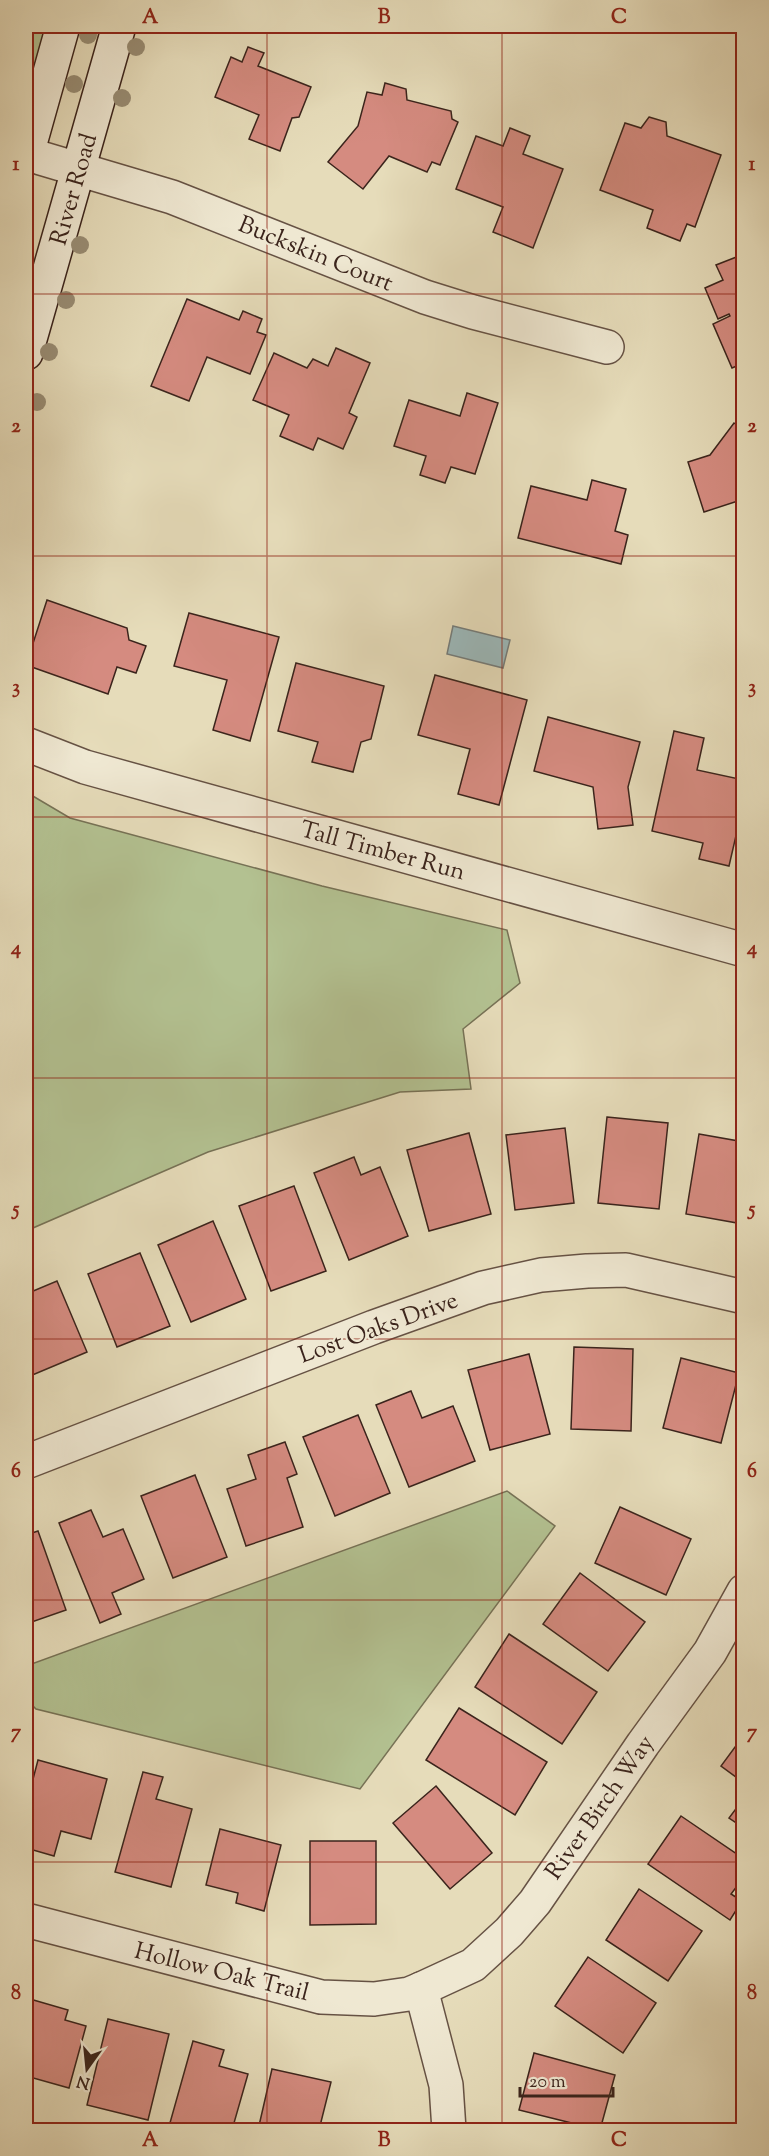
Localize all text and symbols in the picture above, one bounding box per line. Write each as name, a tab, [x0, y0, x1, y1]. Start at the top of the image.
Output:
text: A	[142, 4, 159, 33]
text: B	[378, 4, 391, 33]
text: C	[611, 4, 627, 33]
street label: River Road	[43, 129, 107, 250]
text: 1	[13, 151, 20, 180]
text: 1	[749, 151, 756, 180]
street label: Buckskin Court	[233, 208, 398, 301]
text: 2	[11, 413, 21, 442]
text: 2	[747, 413, 757, 442]
text: 3	[12, 674, 20, 703]
text: 3	[748, 674, 756, 703]
street label: Tall Timber Run	[296, 814, 469, 890]
text: 4	[10, 935, 21, 964]
text: 4	[746, 935, 757, 964]
text: 5	[11, 1196, 20, 1225]
text: 5	[747, 1196, 756, 1225]
street label: Lost Oaks Drive	[294, 1284, 463, 1373]
text: 6	[11, 1458, 21, 1487]
text: 6	[747, 1458, 757, 1487]
text: 7	[11, 1719, 22, 1748]
text: 7	[747, 1719, 758, 1748]
street label: River Birch Way	[538, 1729, 663, 1887]
street label: Hollow Oak Trail	[131, 1935, 313, 2011]
text: 8	[11, 1980, 21, 2009]
text: 8	[747, 1980, 757, 2009]
north arrow	[57, 2039, 117, 2099]
scale bar	[520, 2060, 613, 2098]
text: N	[74, 2068, 93, 2094]
text: 20 m	[529, 2070, 566, 2096]
text: A	[142, 2127, 159, 2156]
text: B	[378, 2127, 391, 2156]
text: C	[611, 2127, 627, 2156]

